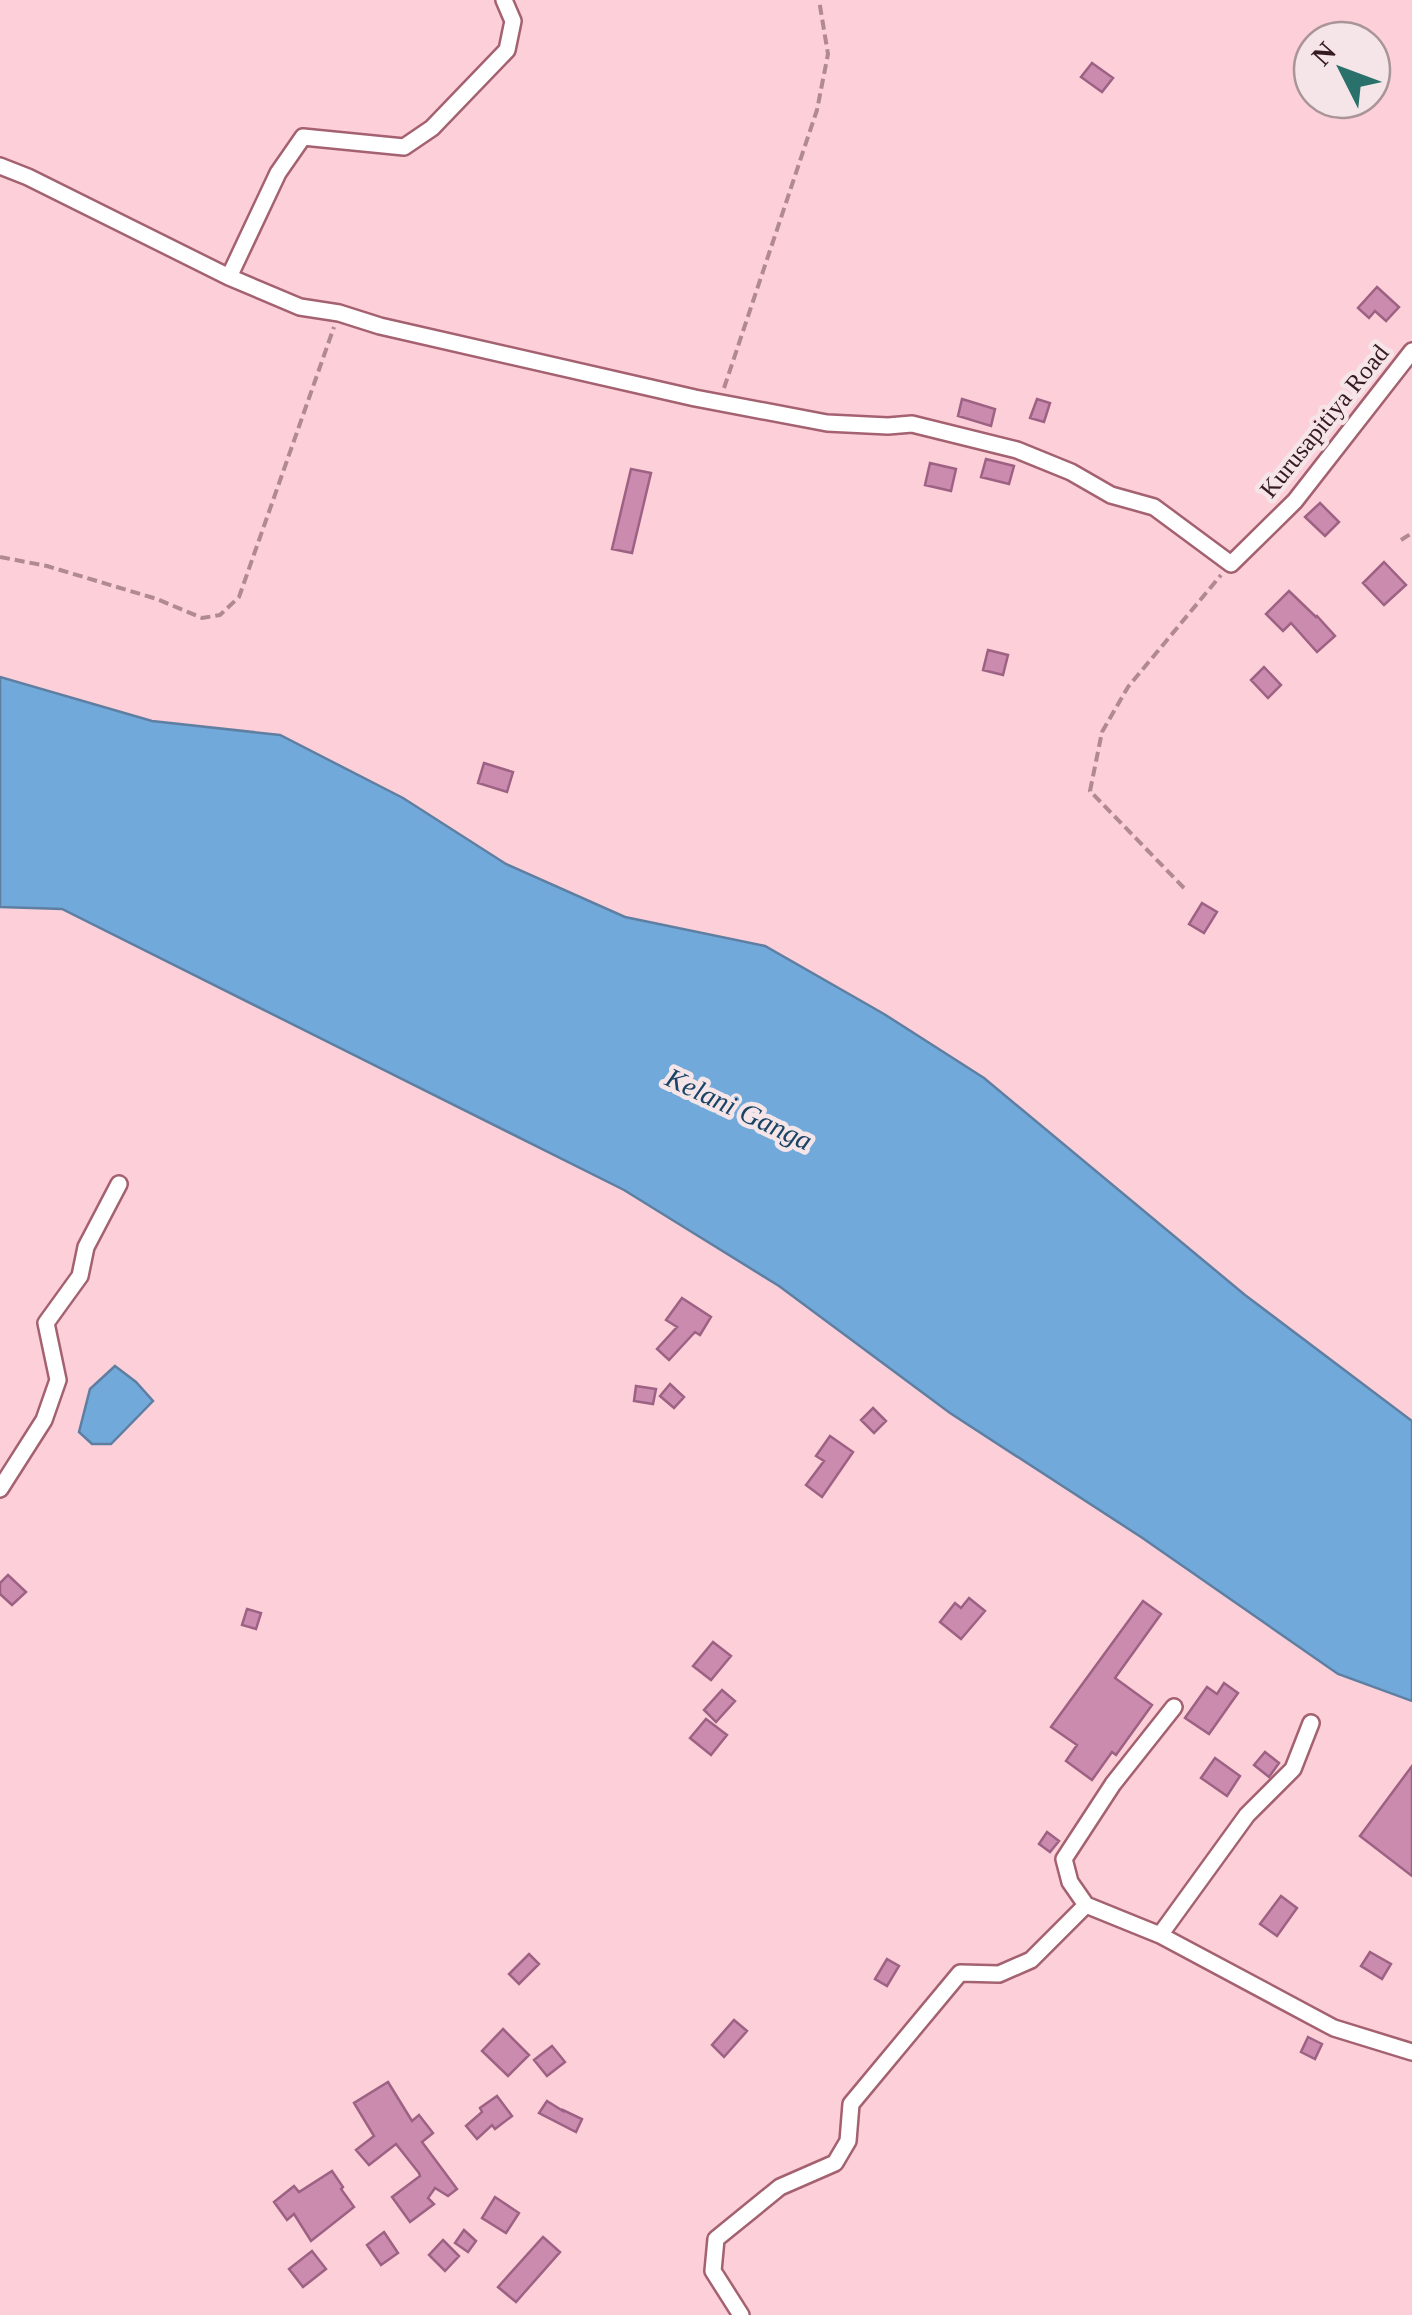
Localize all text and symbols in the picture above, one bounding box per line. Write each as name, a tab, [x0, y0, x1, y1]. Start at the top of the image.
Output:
north arrow	[1292, 20, 1392, 120]
text: N	[1306, 36, 1342, 71]
street label: Kurusapitiya Road	[1254, 339, 1394, 503]
water label: Kelani Ganga	[660, 1061, 817, 1156]

